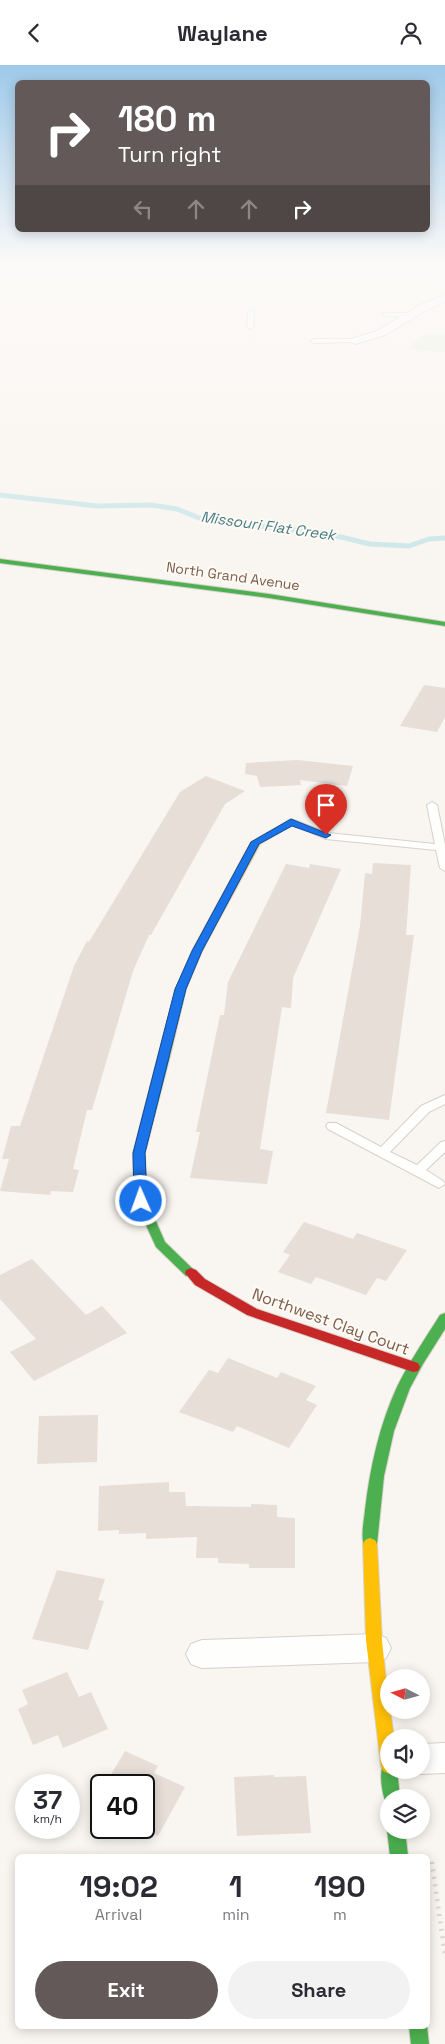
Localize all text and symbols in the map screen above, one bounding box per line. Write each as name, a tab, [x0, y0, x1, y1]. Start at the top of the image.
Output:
icon: back	[20, 19, 48, 47]
text: Waylane	[177, 19, 268, 47]
icon: person	[397, 19, 425, 47]
text: 180 m	[118, 97, 216, 141]
icon: right	[35, 100, 100, 165]
text: Turn right	[118, 140, 221, 168]
icon: left	[129, 195, 157, 223]
icon: ahead	[182, 195, 210, 223]
icon: ahead	[235, 195, 263, 223]
icon: right	[288, 195, 316, 223]
water label: Missouri Flat Creek	[200, 507, 338, 545]
street label: North Grand Avenue	[165, 558, 301, 594]
pin	[305, 784, 347, 835]
icon: arrive	[312, 791, 340, 819]
position arrow	[114, 1174, 166, 1226]
street label: Northwest Clay Court	[249, 1283, 412, 1360]
north arrow	[380, 1669, 430, 1719]
map controls	[380, 1669, 430, 1839]
button: sound	[380, 1729, 430, 1779]
speed limit sign: 40	[90, 1774, 155, 1839]
text: 37	[33, 1784, 62, 1816]
button: layers	[380, 1789, 430, 1839]
text: km/h	[33, 1811, 62, 1827]
text: 19:02	[79, 1867, 158, 1906]
text: 1	[229, 1867, 243, 1906]
text: 190	[314, 1867, 366, 1906]
text: Arrival	[95, 1904, 142, 1925]
text: min	[222, 1904, 250, 1925]
text: m	[333, 1904, 347, 1925]
button: Exit	[35, 1961, 218, 2019]
button: Share	[228, 1961, 410, 2019]

